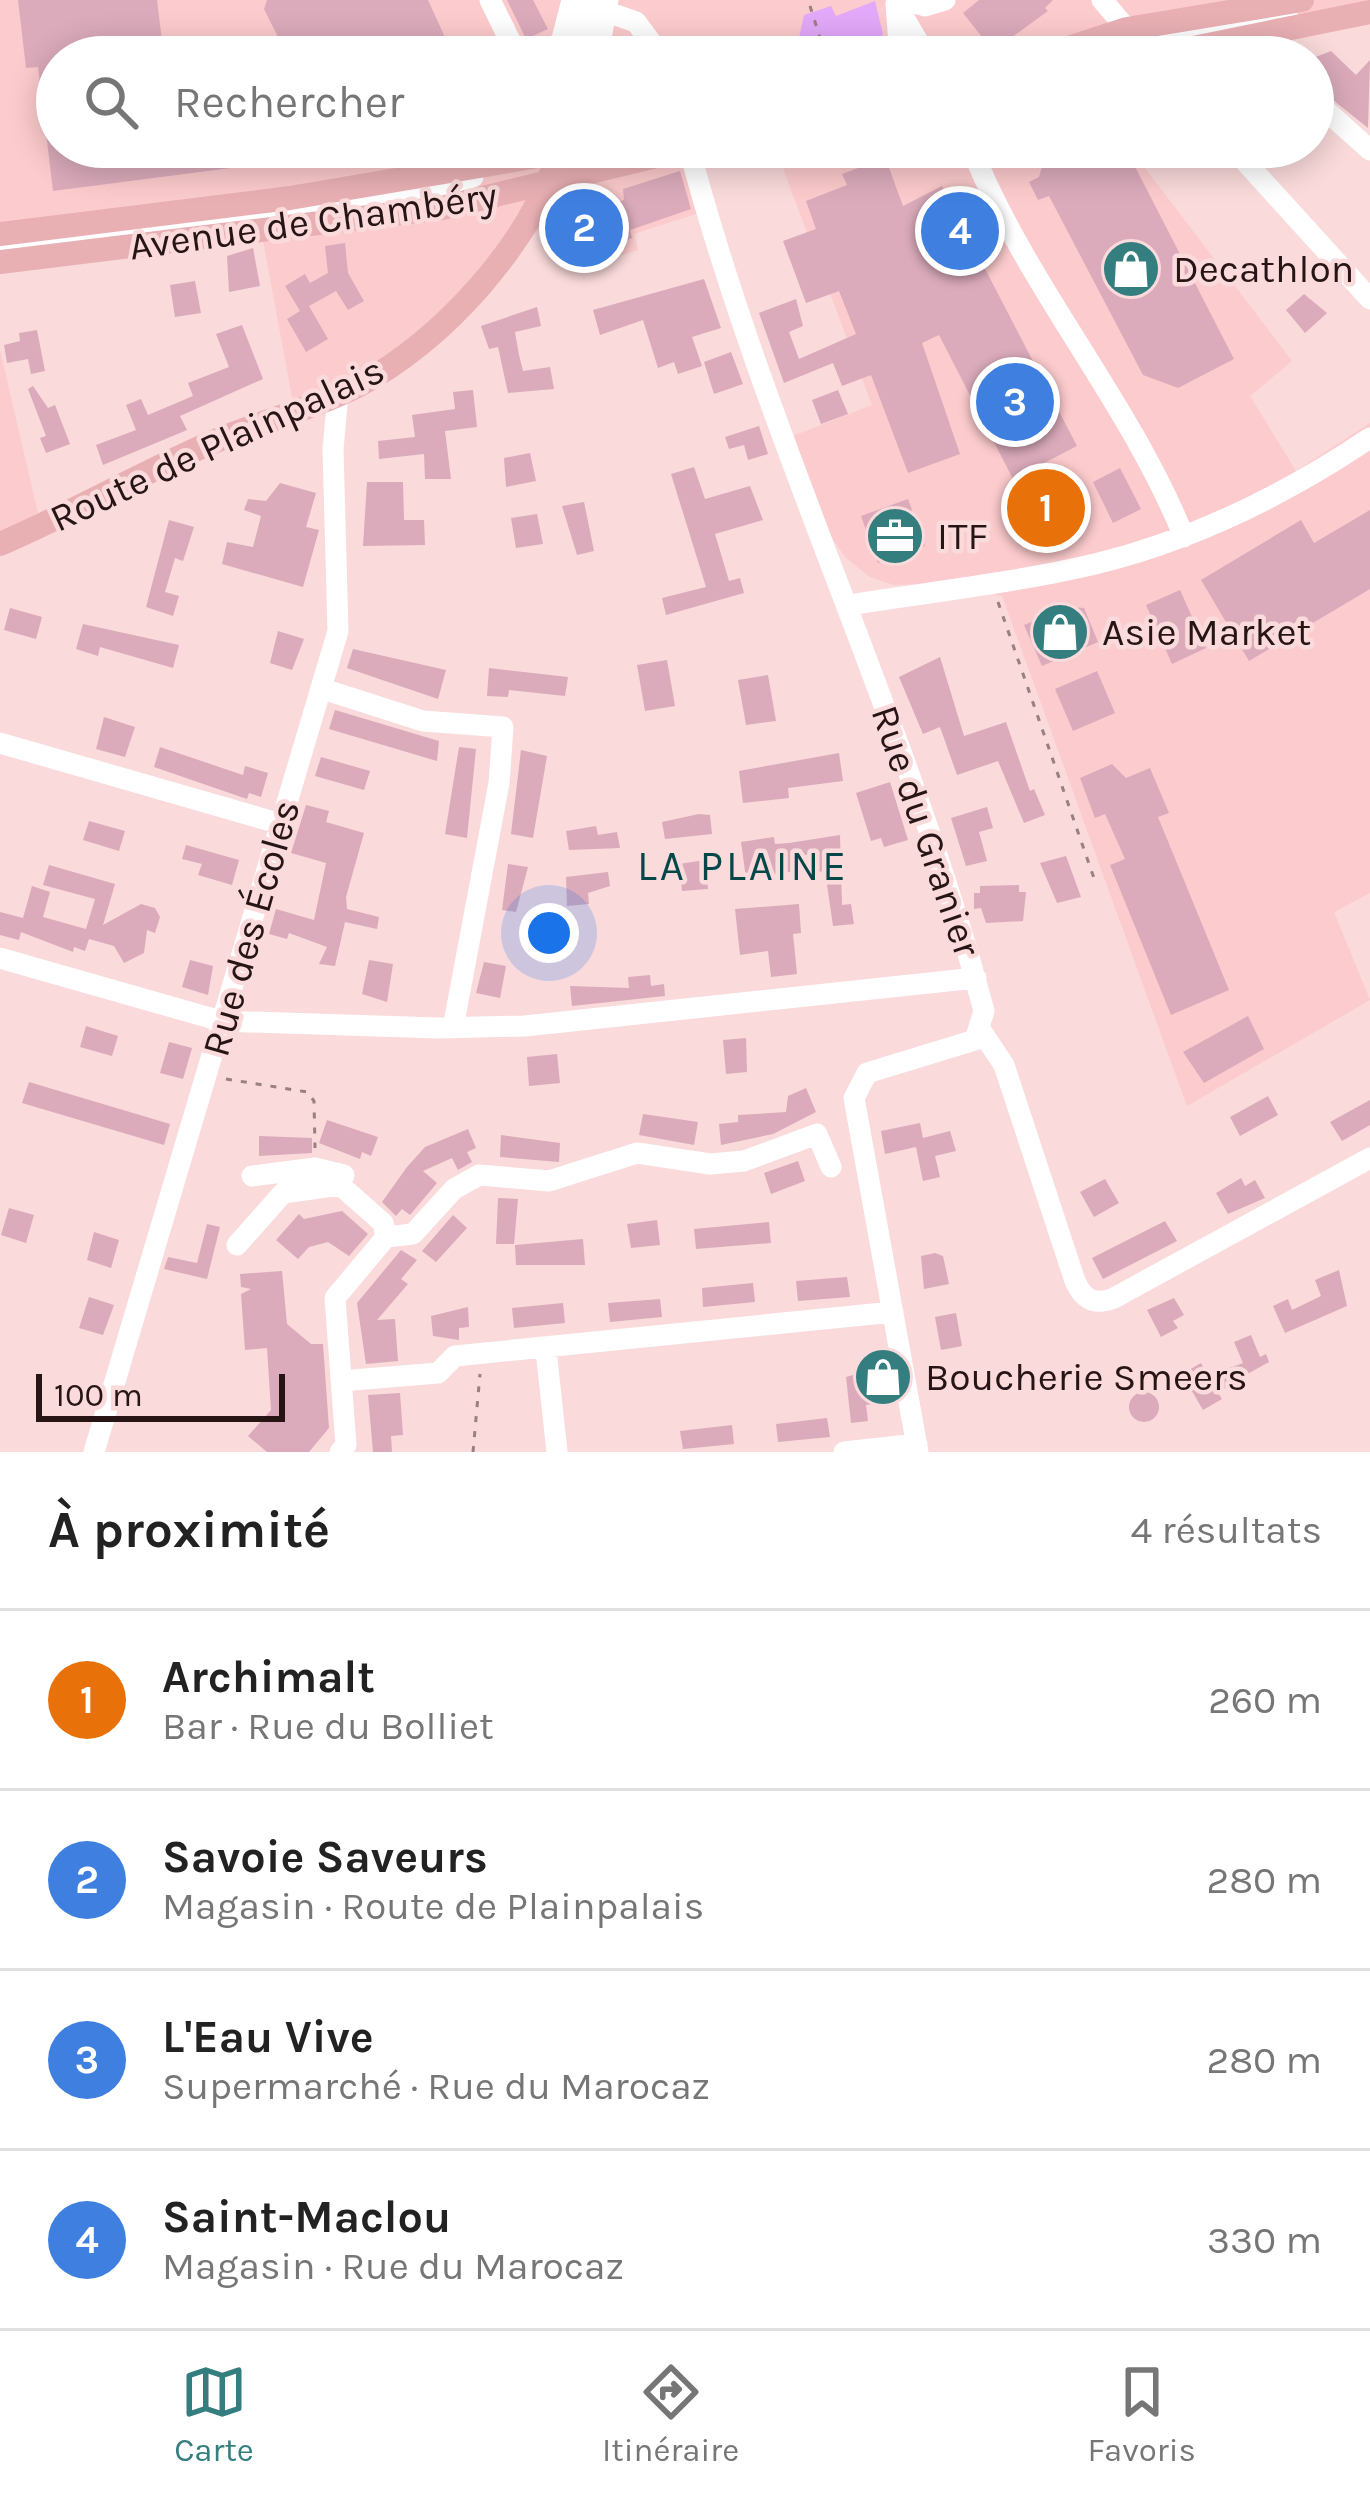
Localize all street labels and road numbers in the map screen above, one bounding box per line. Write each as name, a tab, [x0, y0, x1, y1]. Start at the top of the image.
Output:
street label: Avenue de Chambéry	[126, 172, 500, 270]
street label: Route de Plainpalais	[43, 346, 391, 542]
street label: Rue du Granier	[861, 699, 991, 964]
street label: Rue des Écoles	[192, 795, 310, 1061]

